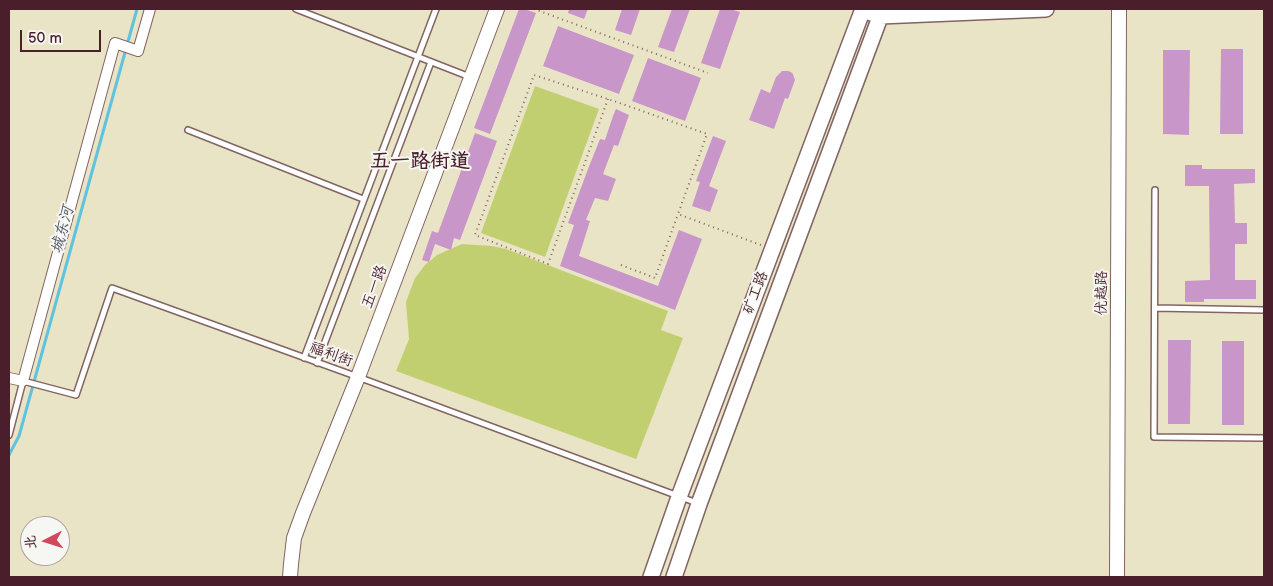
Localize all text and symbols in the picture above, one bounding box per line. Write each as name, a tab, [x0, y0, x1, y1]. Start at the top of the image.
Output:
scale bar	[22, 20, 104, 52]
text: 50 m	[28, 29, 62, 48]
district label: 五一路街道	[370, 150, 470, 174]
water label: 城东河	[48, 204, 78, 256]
street label: 五一路	[359, 263, 391, 311]
street label: 矿工路	[740, 269, 772, 317]
street label: 优越路	[1093, 271, 1111, 315]
street label: 福利街	[307, 339, 355, 371]
north arrow	[20, 516, 70, 566]
text: 北	[21, 535, 40, 550]

